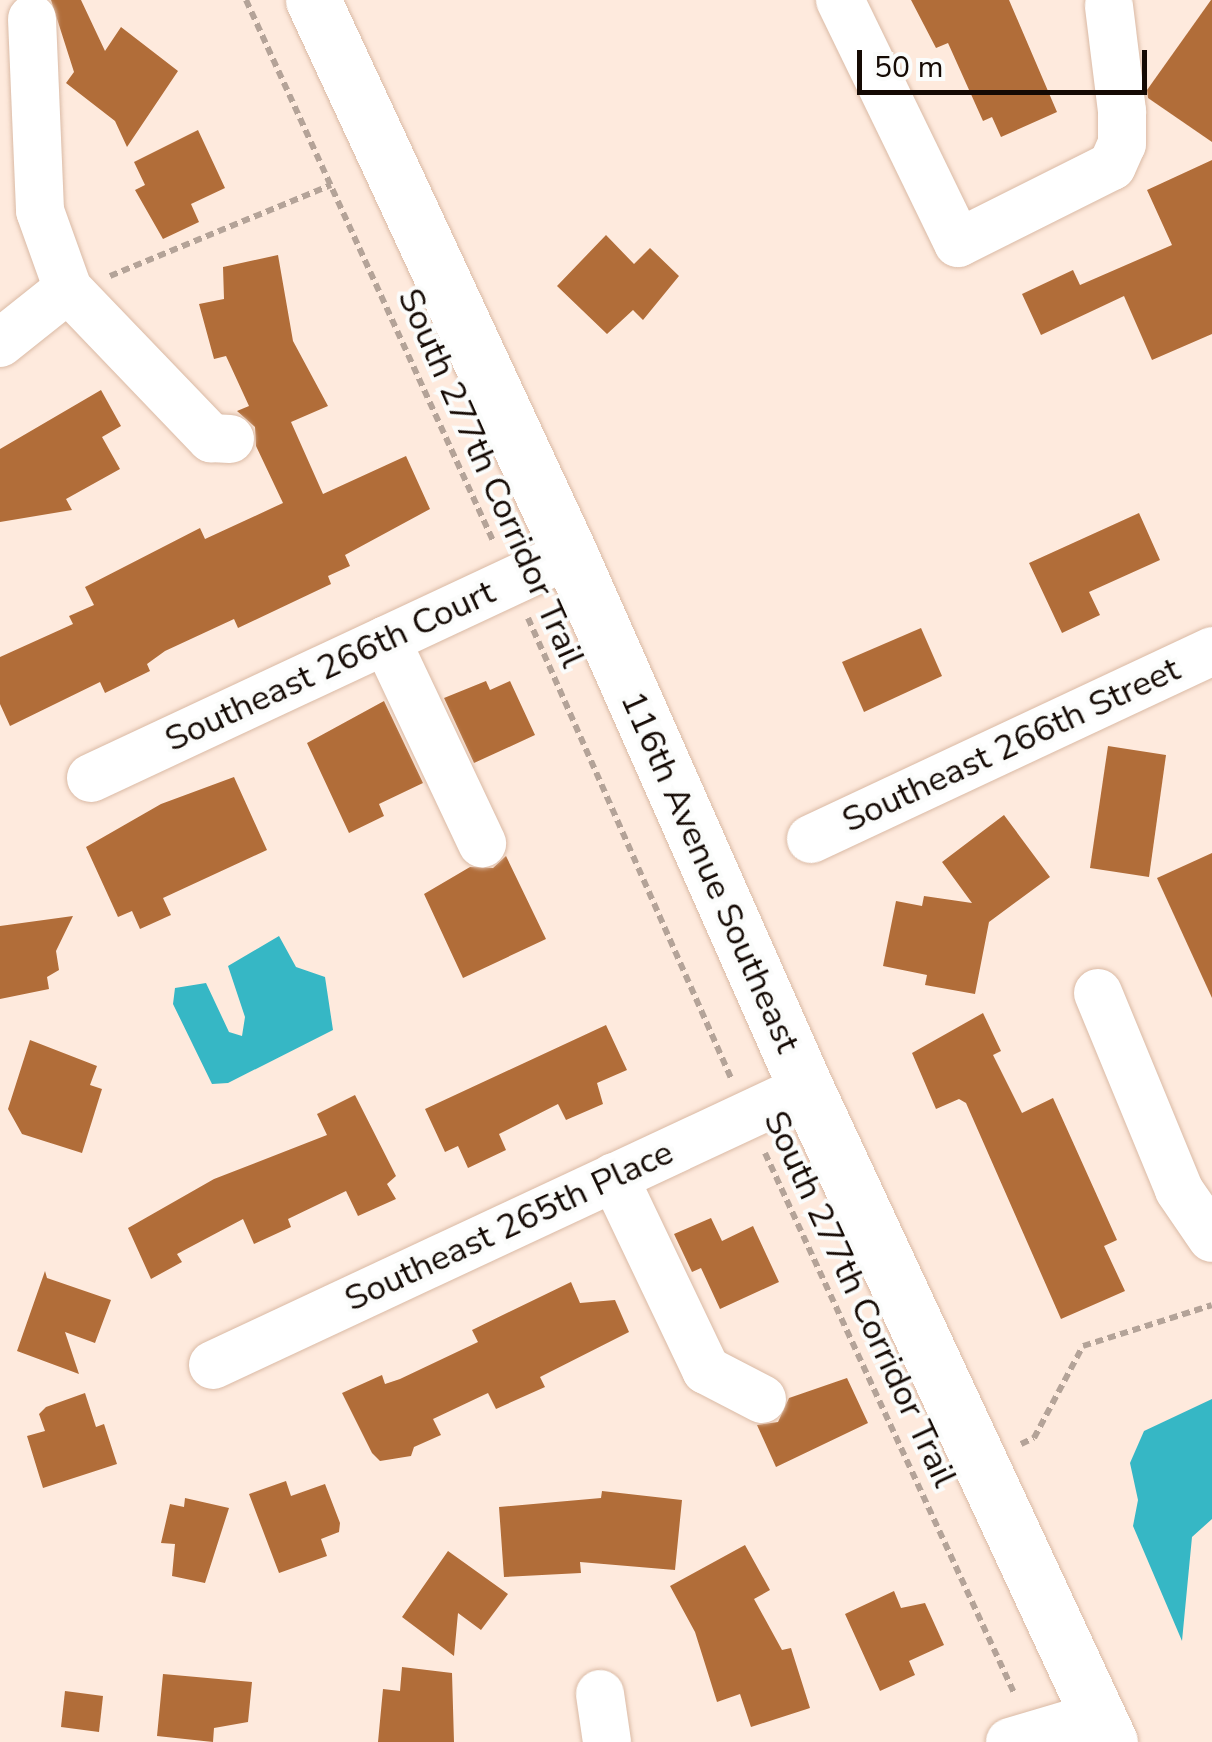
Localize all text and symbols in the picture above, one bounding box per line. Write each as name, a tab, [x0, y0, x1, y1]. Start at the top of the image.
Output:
scale bar	[862, 30, 1152, 92]
text: 50 m	[874, 47, 943, 88]
street label: South 277th Corridor Trail	[388, 282, 594, 674]
street label: Southeast 266th Court	[158, 571, 502, 761]
street label: Southeast 266th Street	[836, 648, 1186, 842]
street label: 116th Avenue Southeast	[611, 685, 809, 1059]
street label: South 277th Corridor Trail	[754, 1104, 966, 1494]
street label: Southeast 265th Place	[338, 1131, 680, 1321]

